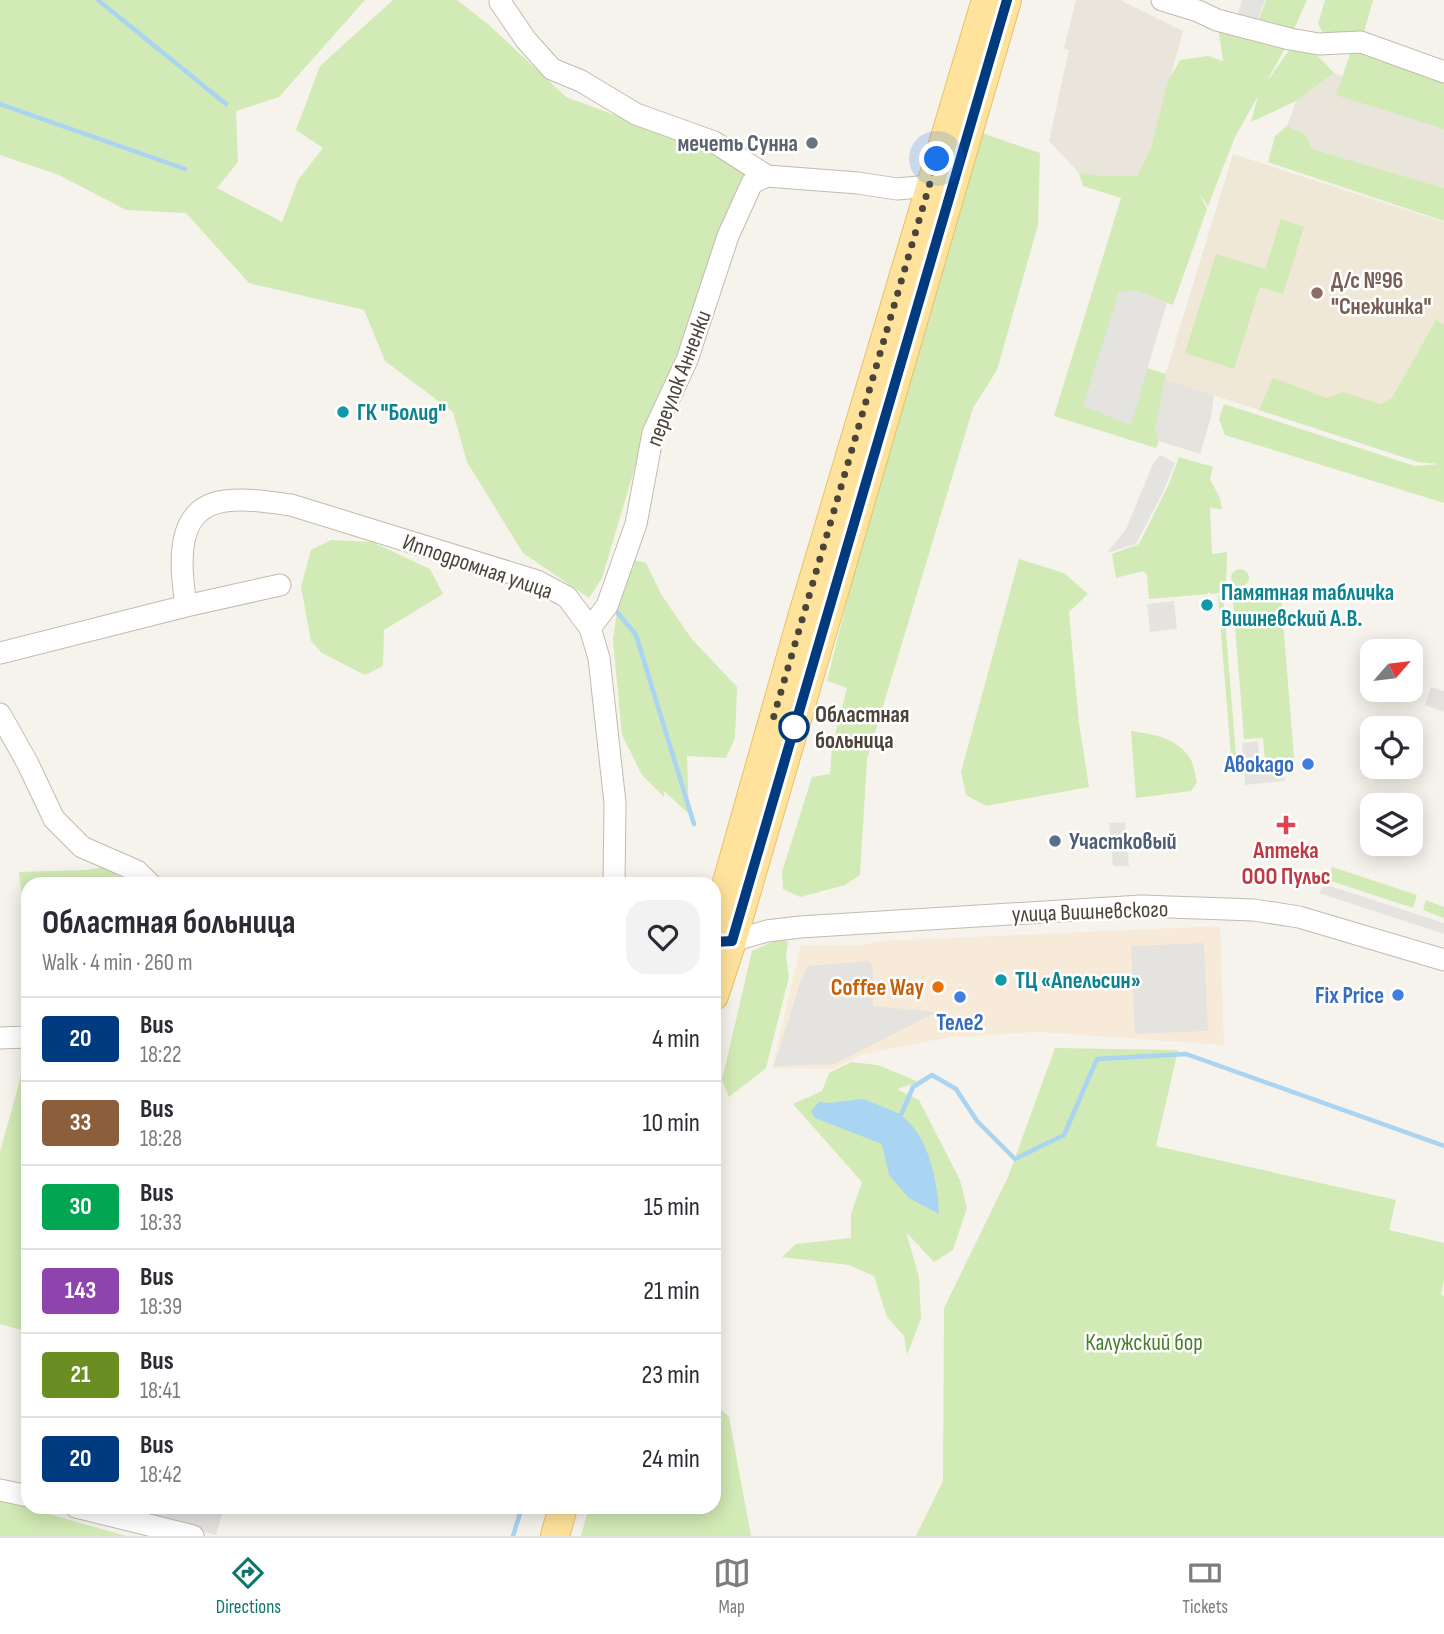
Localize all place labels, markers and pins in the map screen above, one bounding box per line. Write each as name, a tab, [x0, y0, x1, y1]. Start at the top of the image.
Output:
place label: мечеть Сунна	[677, 130, 798, 158]
marker: мечеть Сунна	[804, 135, 820, 151]
place label: Д/с №96 "Снежинка"	[1331, 267, 1431, 321]
marker: Д/с №96 "Снежинка"	[1309, 285, 1325, 301]
place label: ГК "Болид"	[357, 399, 446, 427]
marker: ГК "Болид"	[335, 404, 351, 420]
place label: Памятная табличка Вишневский А.В.	[1221, 579, 1394, 633]
marker: Памятная табличка Вишневский А.В.	[1199, 597, 1215, 613]
place label: Областная больница	[815, 701, 910, 755]
marker: Областная больница	[779, 712, 809, 742]
place label: Авокадо	[1223, 751, 1294, 779]
marker: Авокадо	[1300, 756, 1316, 772]
marker: Аптека ООО Пульс	[1278, 817, 1294, 833]
place label: Участковый	[1069, 828, 1177, 856]
marker: Участковый	[1047, 833, 1063, 849]
place label: Аптека ООО Пульс	[1242, 837, 1330, 891]
place label: ТЦ «Апельсин»	[1015, 967, 1141, 995]
marker: ТЦ «Апельсин»	[993, 972, 1009, 988]
place label: Coffee Way	[831, 974, 924, 1002]
marker: Coffee Way	[930, 979, 946, 995]
place label: Fix Price	[1315, 982, 1384, 1010]
marker: Fix Price	[1390, 987, 1406, 1003]
marker: Теле2	[952, 989, 968, 1005]
place label: Теле2	[936, 1009, 984, 1037]

